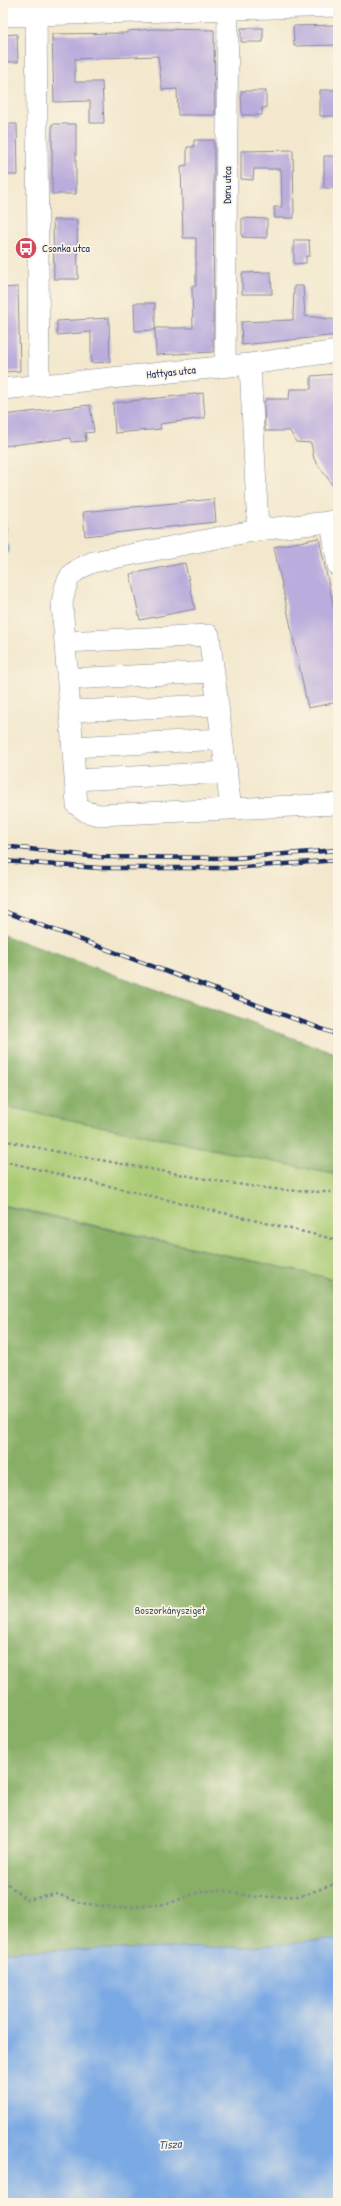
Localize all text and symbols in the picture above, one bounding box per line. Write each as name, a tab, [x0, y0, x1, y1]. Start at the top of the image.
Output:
street label: Daru utca	[220, 165, 234, 204]
bus stop icon: Csonka utca	[13, 235, 39, 261]
place label: Csonka utca	[42, 241, 91, 255]
street label: Hattyas utca	[146, 362, 197, 382]
park label: Boszorkánysziget	[135, 1603, 206, 1617]
water label: Tisza	[158, 2135, 183, 2153]

